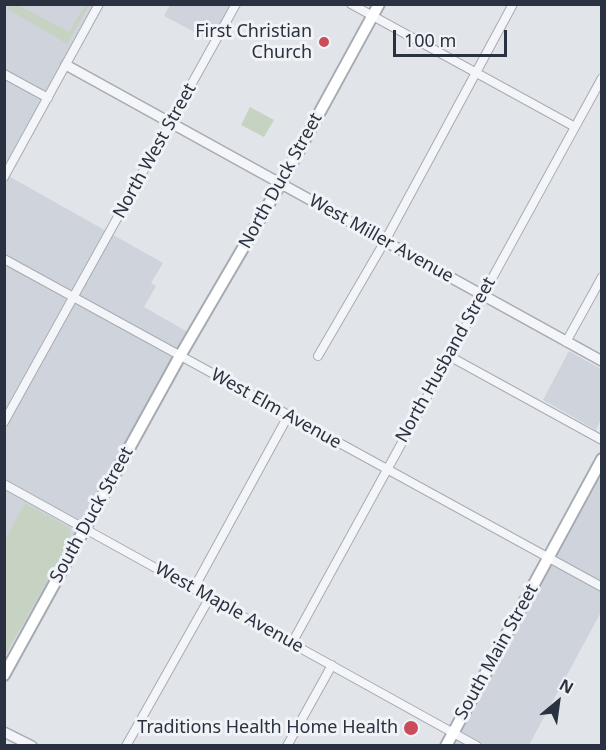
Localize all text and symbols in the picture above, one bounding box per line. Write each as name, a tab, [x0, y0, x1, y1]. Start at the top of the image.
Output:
scale bar	[396, 18, 510, 56]
place label: First Christian Church	[195, 21, 312, 63]
text: 100 m	[404, 28, 456, 52]
marker: First Christian Church	[317, 35, 331, 49]
street label: North West Street	[109, 80, 201, 222]
street label: North Duck Street	[235, 109, 327, 253]
street label: West Miller Avenue	[305, 190, 457, 288]
street label: North Husband Street	[392, 274, 500, 446]
street label: West Elm Avenue	[207, 364, 345, 454]
street label: South Duck Street	[46, 443, 138, 587]
street label: West Maple Avenue	[151, 558, 307, 658]
street label: South Main Street	[451, 581, 543, 723]
north arrow	[528, 672, 588, 732]
text: N	[556, 673, 578, 699]
place label: Traditions Health Home Health	[137, 717, 398, 739]
marker: Traditions Health Home Health	[402, 719, 420, 737]

